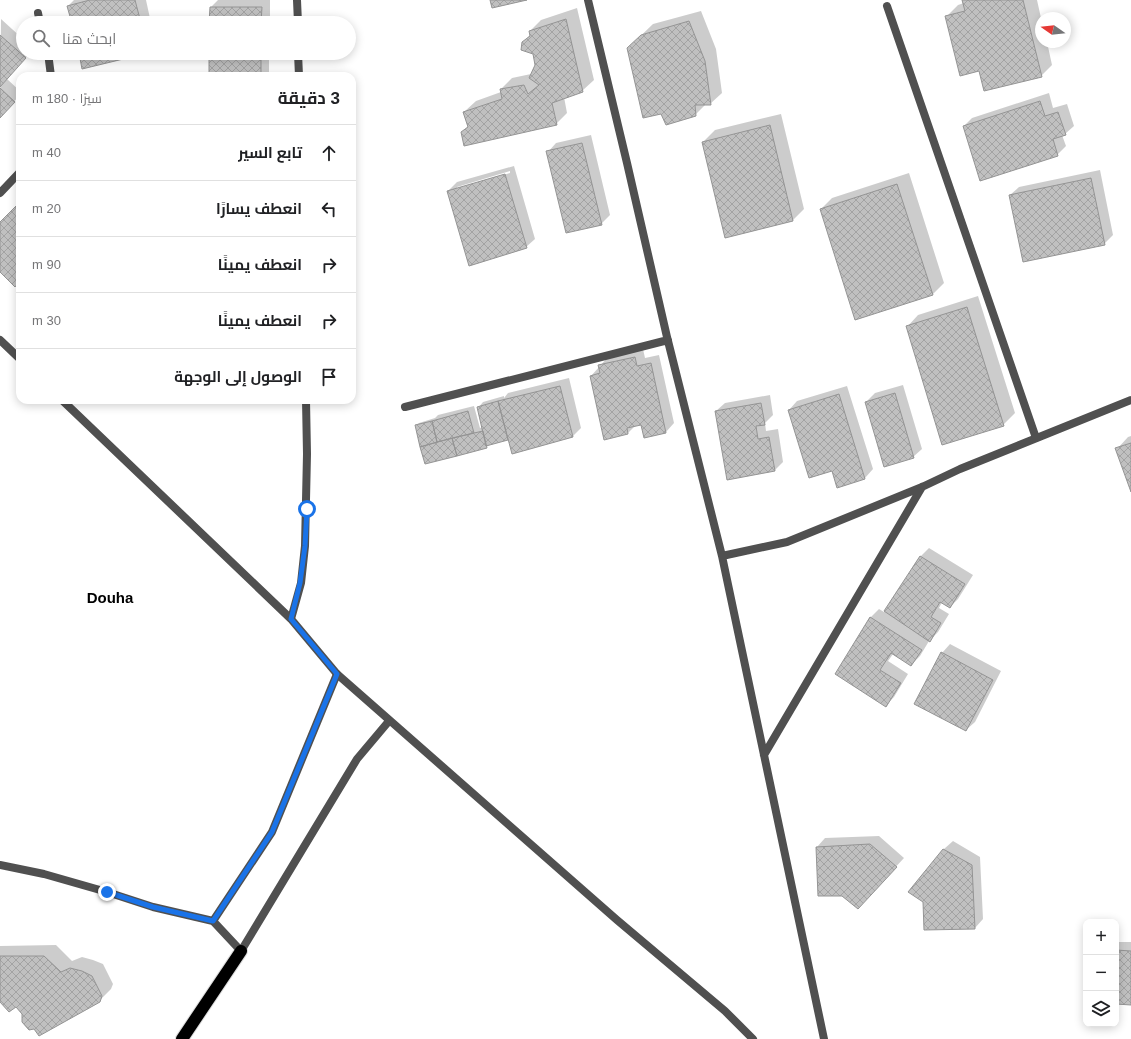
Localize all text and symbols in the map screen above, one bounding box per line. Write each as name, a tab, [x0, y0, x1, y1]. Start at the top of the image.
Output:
north arrow	[1035, 12, 1071, 48]
search box	[16, 16, 356, 60]
icon: search	[30, 27, 52, 49]
text: ابحث هنا	[62, 30, 116, 47]
text: 3 دقيقة	[278, 89, 340, 108]
text: سيرًا · 180 m	[32, 91, 102, 106]
icon: ahead	[318, 142, 340, 164]
text: تابع السير	[238, 144, 302, 161]
text: 40 m	[32, 145, 61, 160]
icon: left	[318, 198, 340, 220]
text: انعطف يسارًا	[216, 200, 302, 217]
text: 20 m	[32, 201, 61, 216]
icon: right	[318, 254, 340, 276]
text: انعطف يمينًا	[218, 256, 302, 273]
text: 90 m	[32, 257, 61, 272]
icon: right	[318, 310, 340, 332]
text: انعطف يمينًا	[218, 312, 302, 329]
text: 30 m	[32, 313, 61, 328]
icon: arrive	[318, 366, 340, 388]
text: الوصول إلى الوجهة	[174, 368, 302, 385]
route start	[298, 500, 316, 518]
district label: Douha	[87, 589, 134, 606]
route end	[98, 883, 116, 901]
map controls	[1083, 919, 1119, 1027]
button: +	[1083, 919, 1119, 955]
button: −	[1083, 955, 1119, 991]
button: layers	[1083, 991, 1119, 1027]

